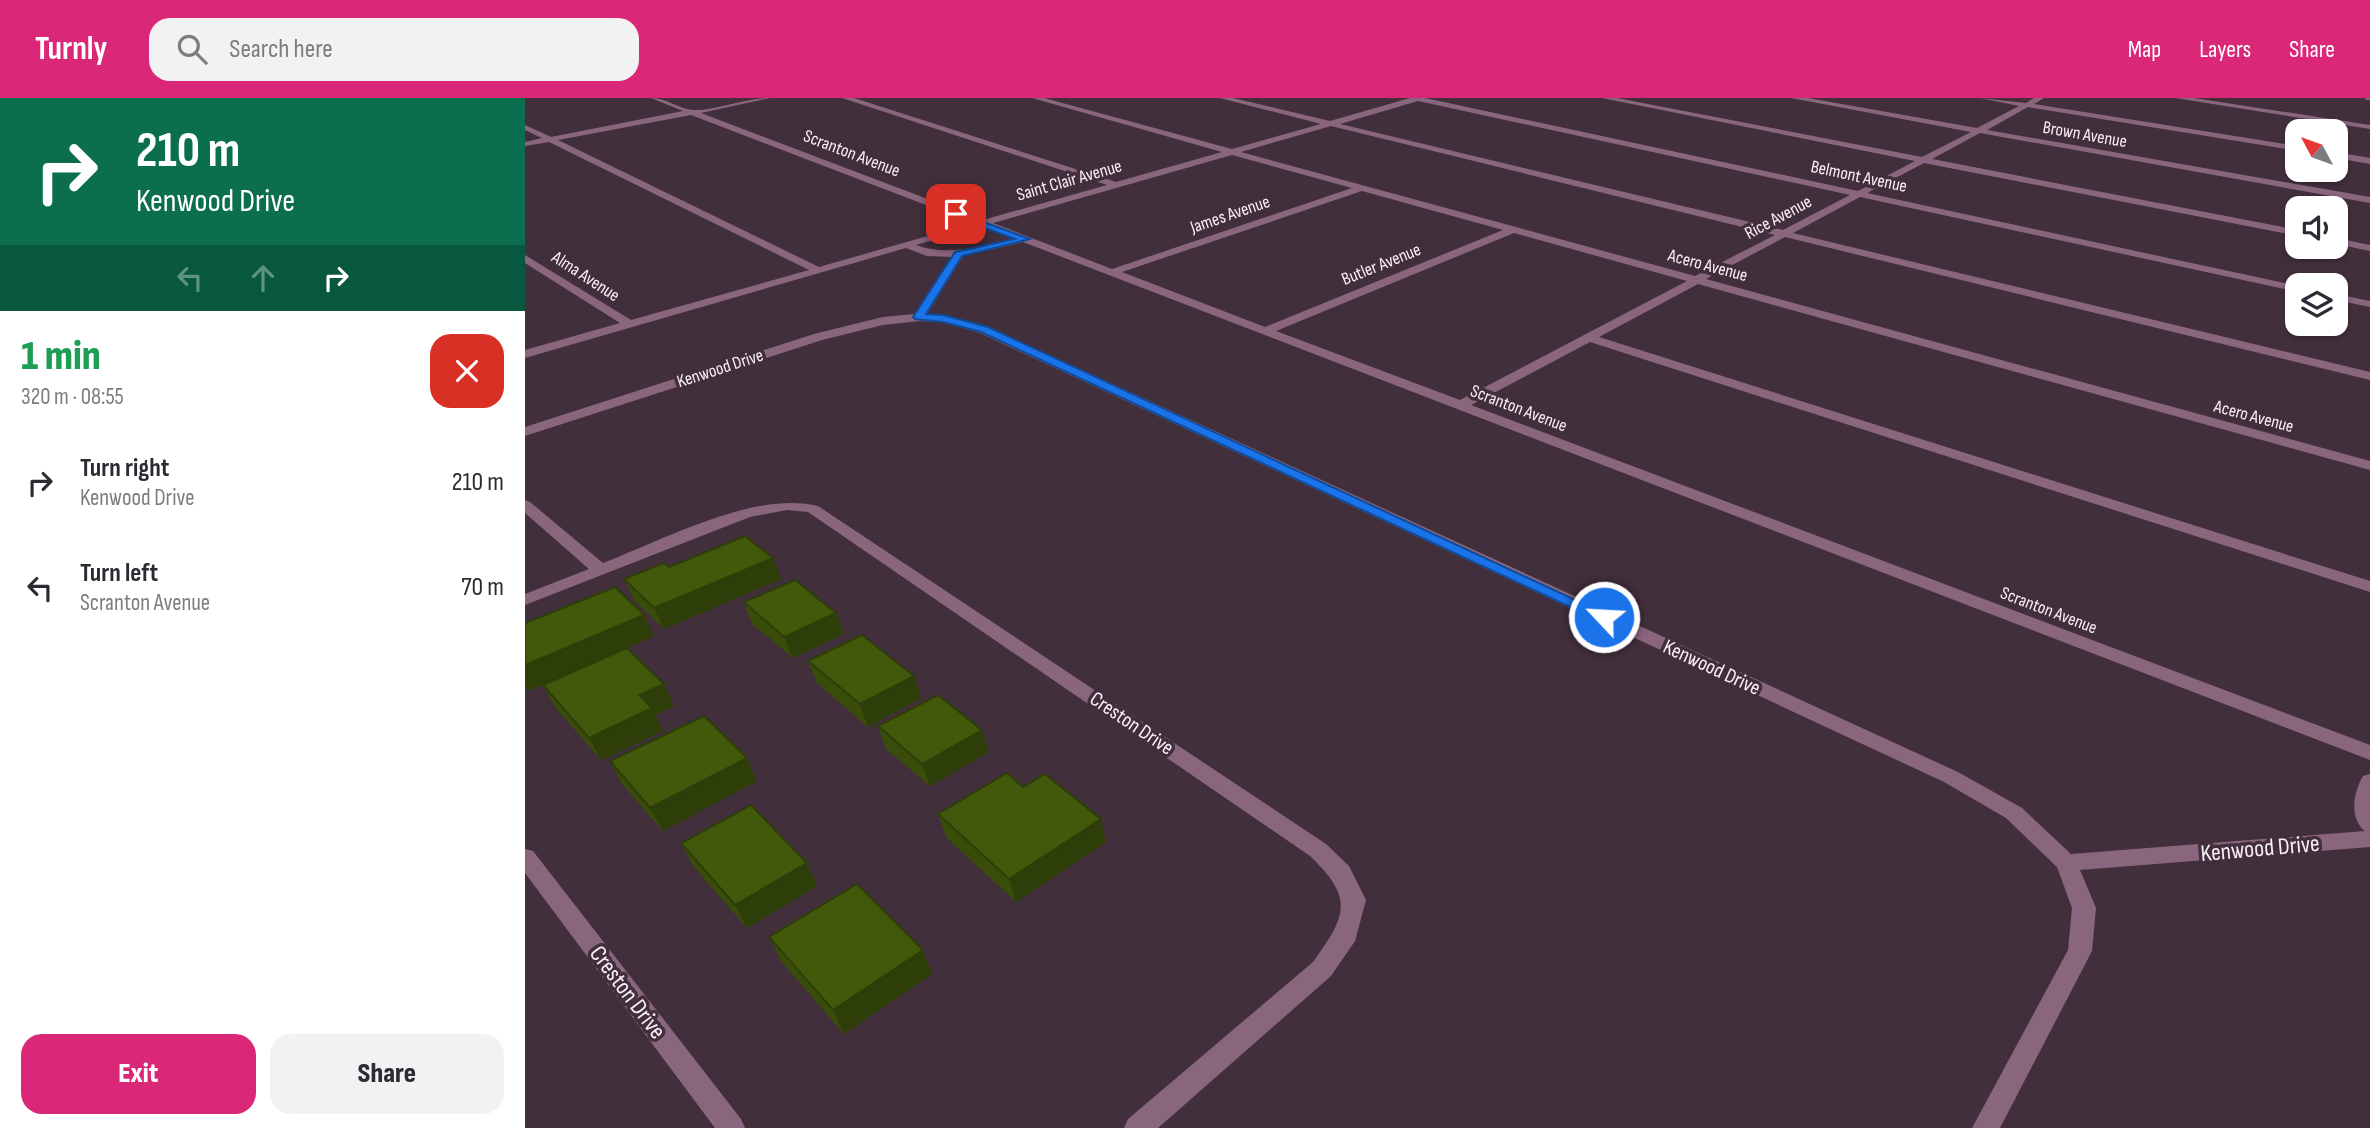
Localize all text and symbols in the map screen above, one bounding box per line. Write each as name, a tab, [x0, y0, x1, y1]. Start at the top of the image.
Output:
search box	[149, 18, 639, 81]
text: Turnly	[35, 29, 107, 69]
icon: search	[173, 30, 211, 68]
text: Search here	[229, 34, 333, 65]
text: Map	[2128, 35, 2161, 64]
text: Layers	[2199, 35, 2251, 64]
text: Share	[2289, 35, 2335, 64]
street label: Brown Avenue	[2041, 117, 2129, 152]
north arrow	[2285, 119, 2349, 182]
map controls	[2285, 119, 2348, 336]
text: 210 m	[136, 122, 240, 181]
street label: Scranton Avenue	[801, 125, 903, 182]
icon: right	[21, 126, 112, 217]
street label: Saint Clair Avenue	[1014, 155, 1124, 206]
street label: Belmont Avenue	[1809, 156, 1909, 197]
text: Kenwood Drive	[136, 182, 295, 221]
pin	[926, 184, 986, 244]
street label: James Avenue	[1187, 191, 1273, 238]
street label: Rice Avenue	[1741, 191, 1815, 244]
icon: arrive	[937, 195, 975, 233]
button: sound	[2285, 196, 2348, 259]
street label: Butler Avenue	[1338, 239, 1424, 290]
street label: Acero Avenue	[1665, 245, 1750, 286]
street label: Alma Avenue	[547, 246, 624, 306]
icon: left	[171, 259, 209, 297]
icon: ahead	[244, 259, 282, 297]
icon: right	[317, 259, 355, 297]
button: layers	[2285, 273, 2348, 336]
text: 1 min	[21, 331, 101, 382]
button: close	[430, 334, 504, 408]
street label: Kenwood Drive	[674, 345, 766, 392]
street label: Scranton Avenue	[1468, 380, 1570, 437]
text: 320 m · 08:55	[21, 383, 124, 411]
street label: Acero Avenue	[2211, 396, 2296, 437]
text: Turn right	[80, 453, 169, 484]
icon: right	[21, 464, 59, 502]
text: 210 m	[452, 467, 504, 498]
text: Kenwood Drive	[80, 484, 194, 512]
text: Turn left	[80, 558, 158, 589]
icon: left	[21, 569, 59, 607]
text: 70 m	[461, 572, 504, 603]
position arrow	[1567, 580, 1641, 654]
street label: Scranton Avenue	[1998, 582, 2100, 639]
text: Scranton Avenue	[80, 589, 210, 617]
street label: Kenwood Drive	[1659, 634, 1764, 701]
street label: Creston Drive	[1085, 686, 1178, 761]
street label: Kenwood Drive	[2199, 829, 2321, 868]
street label: Creston Drive	[583, 940, 672, 1045]
button: Exit	[21, 1034, 256, 1114]
button: Share	[270, 1034, 504, 1114]

